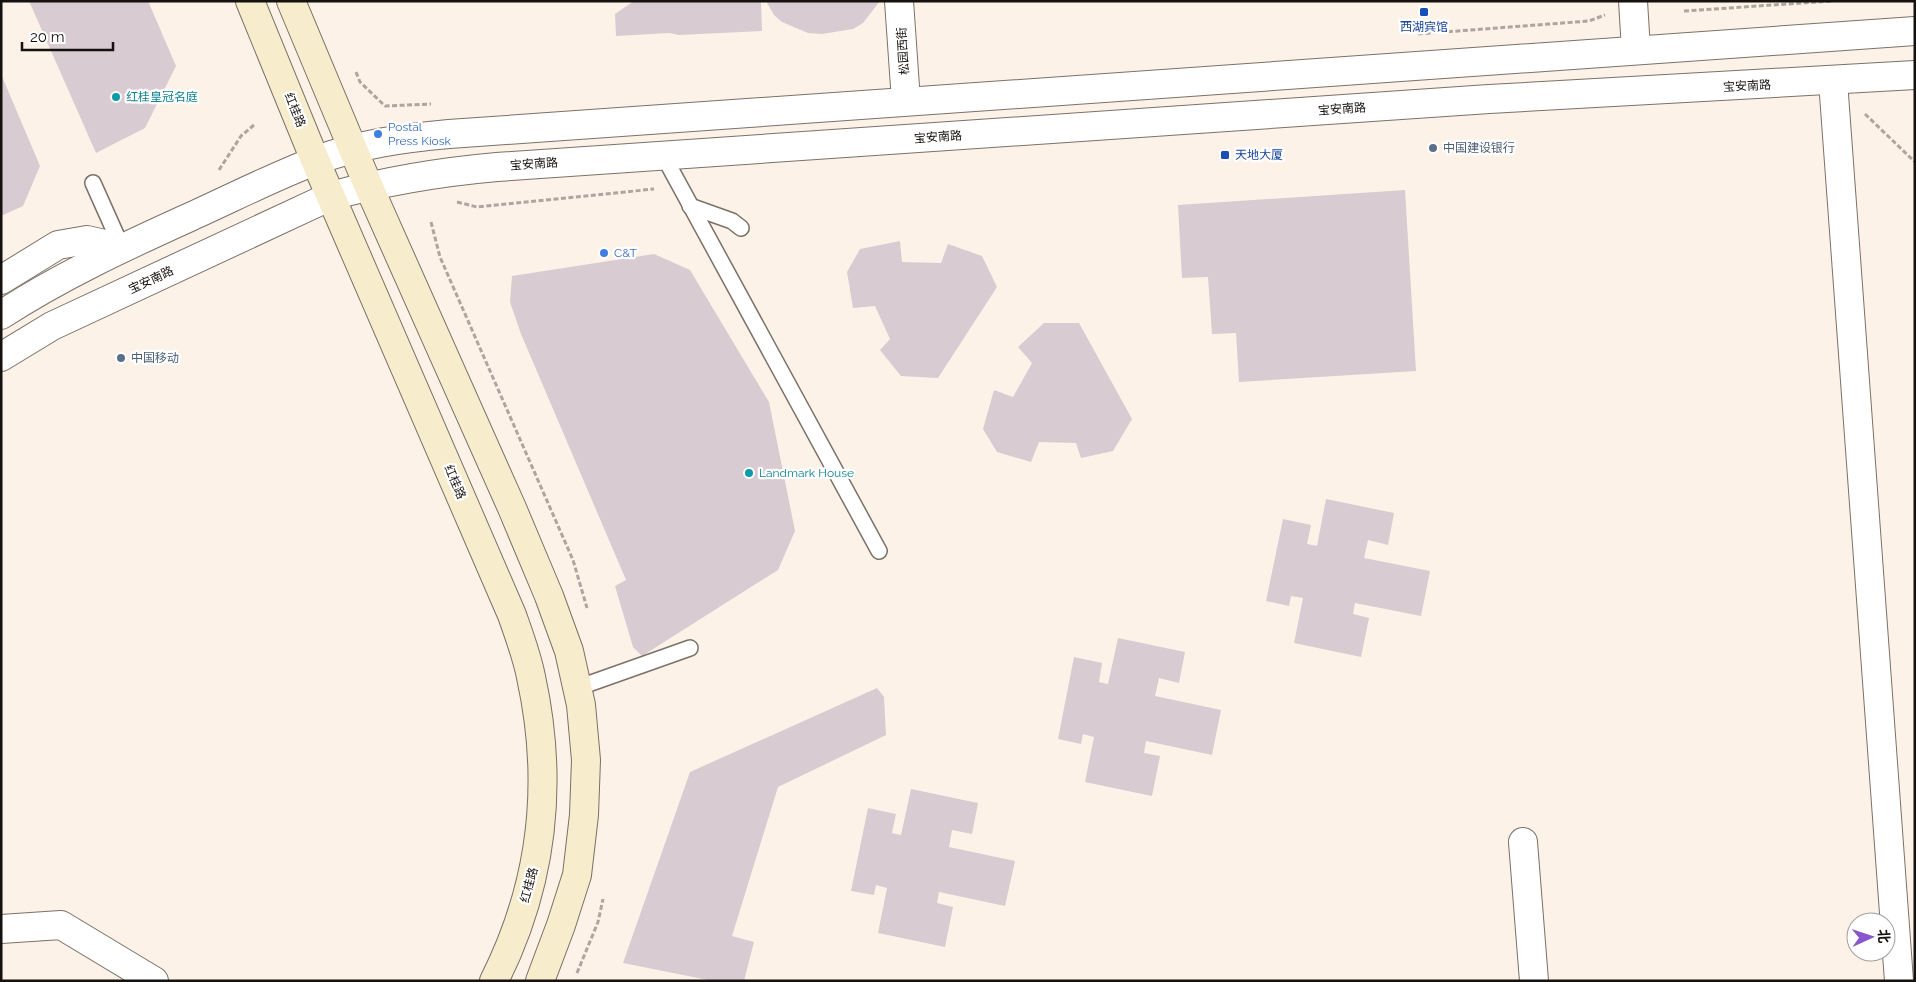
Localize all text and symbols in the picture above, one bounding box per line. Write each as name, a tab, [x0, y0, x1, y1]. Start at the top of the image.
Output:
marker: 西湖宾馆	[1418, 6, 1430, 18]
scale bar	[22, 20, 114, 52]
place label: 西湖宾馆	[1400, 20, 1448, 34]
street label: 松园西街	[894, 27, 912, 75]
text: 20 m	[30, 28, 65, 46]
street label: 宝安南路	[1723, 78, 1771, 94]
place label: 红桂皇冠名庭	[126, 90, 198, 104]
marker: 红桂皇冠名庭	[110, 91, 122, 103]
street label: 红桂路	[282, 91, 308, 129]
street label: 宝安南路	[1318, 100, 1366, 118]
place label: Postal Press Kiosk	[388, 120, 451, 148]
marker: Postal Press Kiosk	[372, 128, 384, 140]
street label: 宝安南路	[914, 128, 962, 146]
place label: 中国建设银行	[1443, 141, 1515, 155]
marker: 中国建设银行	[1427, 142, 1439, 154]
place label: 天地大厦	[1235, 148, 1283, 162]
marker: 天地大厦	[1219, 149, 1231, 161]
street label: 宝安南路	[510, 155, 558, 173]
place label: C&T	[614, 246, 638, 260]
marker: C&T	[598, 247, 610, 259]
street label: 宝安南路	[126, 264, 176, 296]
place label: 中国移动	[131, 351, 179, 365]
marker: 中国移动	[115, 352, 127, 364]
street label: 红桂路	[442, 463, 468, 501]
place label: Landmark House	[759, 466, 854, 480]
marker: Landmark House	[743, 467, 755, 479]
street label: 红桂路	[518, 866, 540, 904]
north arrow	[1846, 912, 1896, 962]
text: 北	[1876, 929, 1892, 944]

